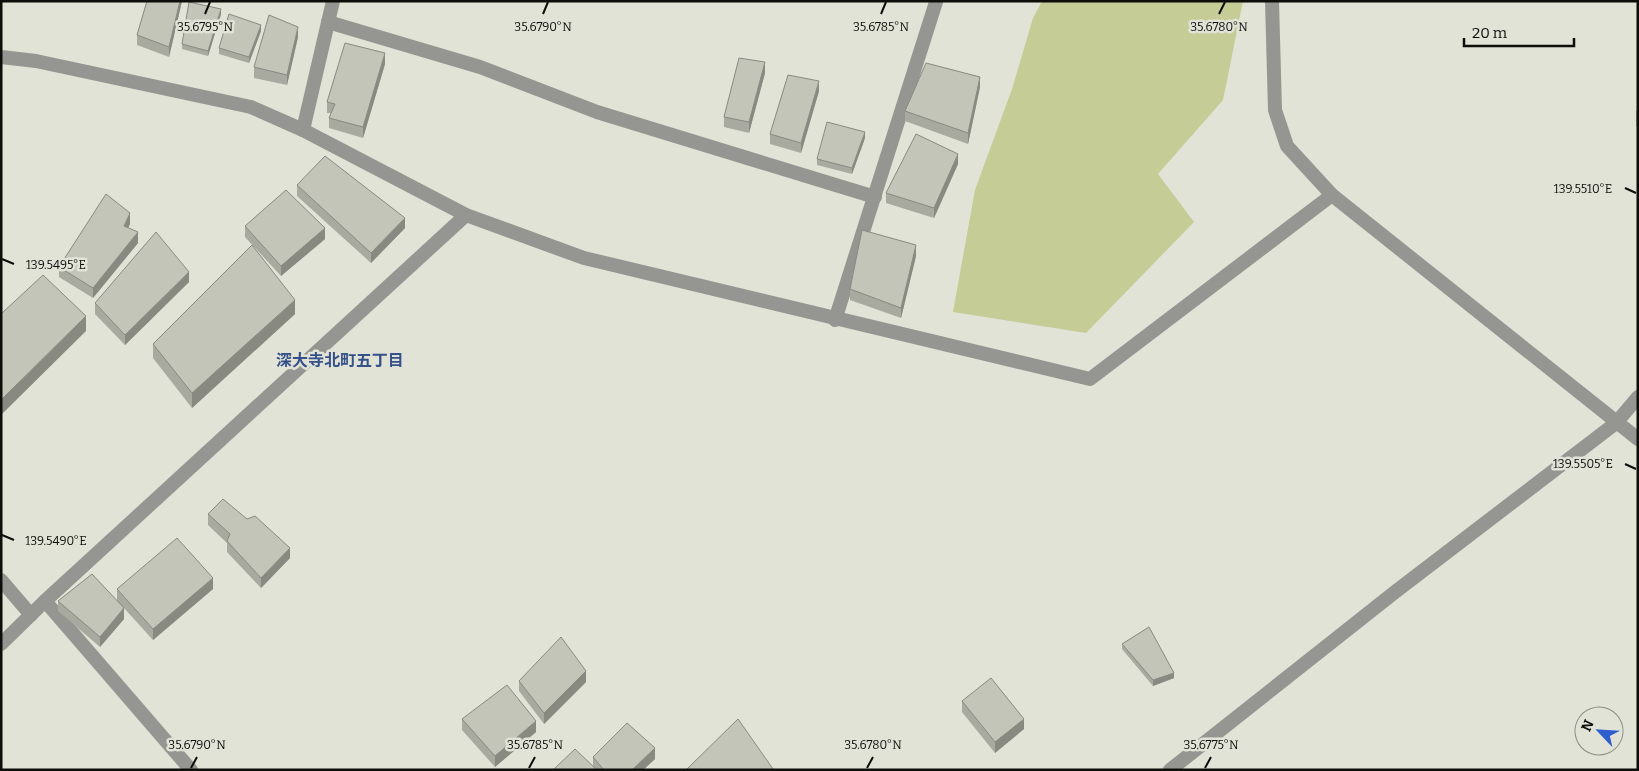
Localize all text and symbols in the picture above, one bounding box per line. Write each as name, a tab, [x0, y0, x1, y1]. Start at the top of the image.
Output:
scale bar	[1464, 15, 1574, 47]
text: 35.6795°N	[177, 20, 234, 34]
text: 35.6790°N	[514, 20, 572, 34]
text: 35.6785°N	[853, 20, 910, 34]
text: 35.6780°N	[1190, 20, 1248, 34]
text: 20 m	[1472, 24, 1508, 42]
text: 139.5510°E	[1554, 182, 1612, 196]
text: 139.5495°E	[26, 258, 86, 272]
district label: 深大寺北町五丁目	[276, 351, 404, 370]
text: 139.5505°E	[1553, 457, 1613, 471]
text: 139.5490°E	[25, 534, 87, 548]
north arrow	[1574, 706, 1624, 756]
text: N	[1578, 717, 1598, 734]
text: 35.6790°N	[168, 738, 226, 752]
text: 35.6785°N	[507, 738, 564, 752]
text: 35.6780°N	[844, 738, 902, 752]
text: 35.6775°N	[1183, 738, 1239, 752]

